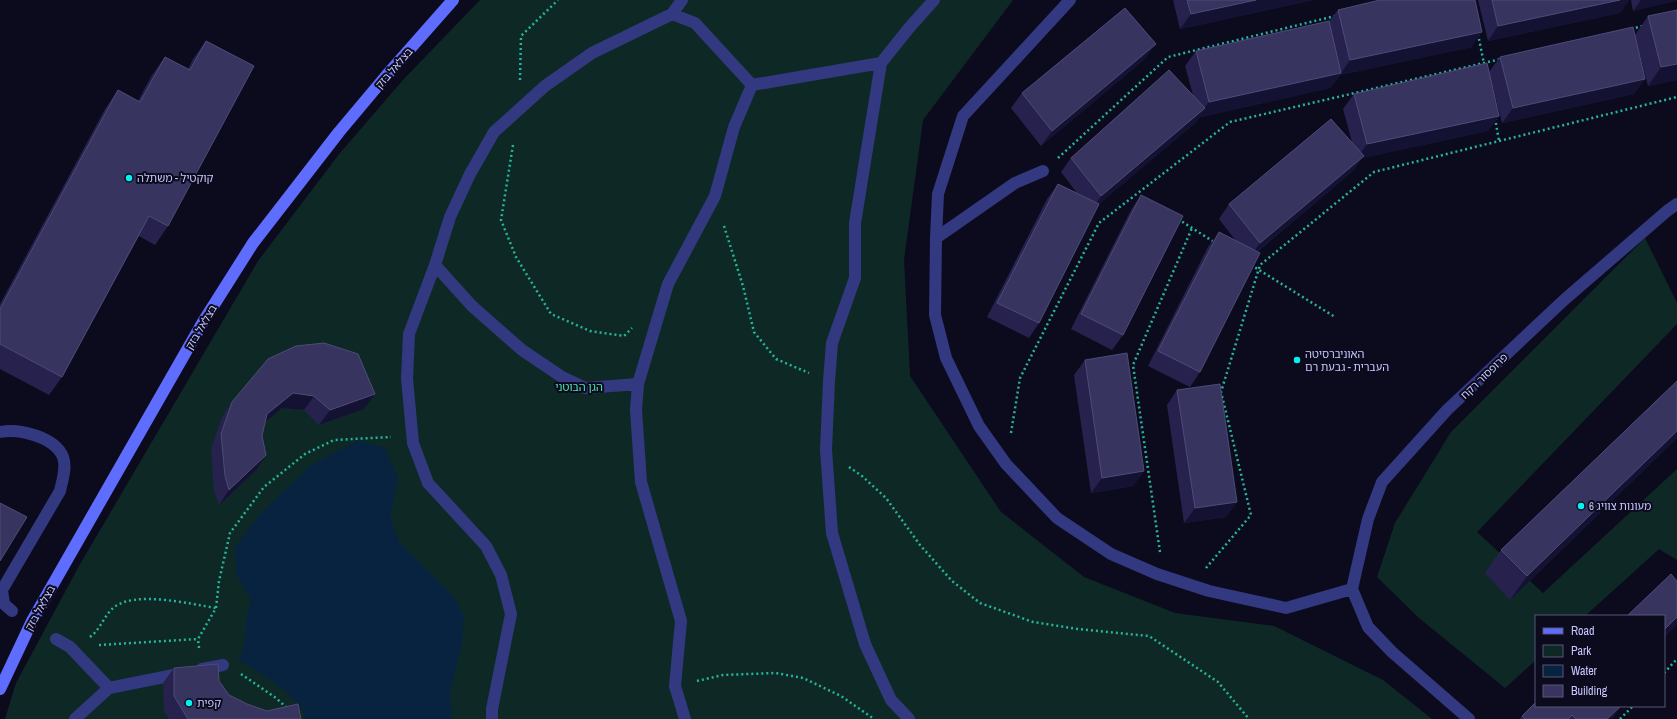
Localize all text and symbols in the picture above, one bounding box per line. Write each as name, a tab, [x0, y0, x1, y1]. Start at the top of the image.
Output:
street label: בצלאל בזק	[372, 44, 416, 92]
place label: קוקטיל - משתלה	[137, 171, 214, 185]
marker: קוקטיל - משתלה	[124, 173, 134, 183]
street label: בצלאל בזק	[182, 302, 220, 352]
place label: האוניברסיטה העברית - גבעת רם	[1305, 347, 1389, 374]
street label: פרופסור רקח	[1457, 350, 1511, 402]
marker: האוניברסיטה העברית - גבעת רם	[1292, 355, 1302, 365]
park label: הגן הבוטני	[555, 380, 603, 394]
place label: מעונות צוויג 6	[1589, 499, 1651, 513]
marker: מעונות צוויג 6	[1576, 501, 1586, 511]
street label: בצלאל בזק	[22, 583, 58, 633]
legend	[1535, 615, 1665, 707]
text: Road	[1571, 623, 1595, 639]
text: Park	[1571, 643, 1591, 659]
text: Water	[1571, 663, 1598, 679]
text: Building	[1571, 683, 1608, 699]
place label: קפית	[197, 696, 221, 710]
marker: קפית	[184, 698, 194, 708]

